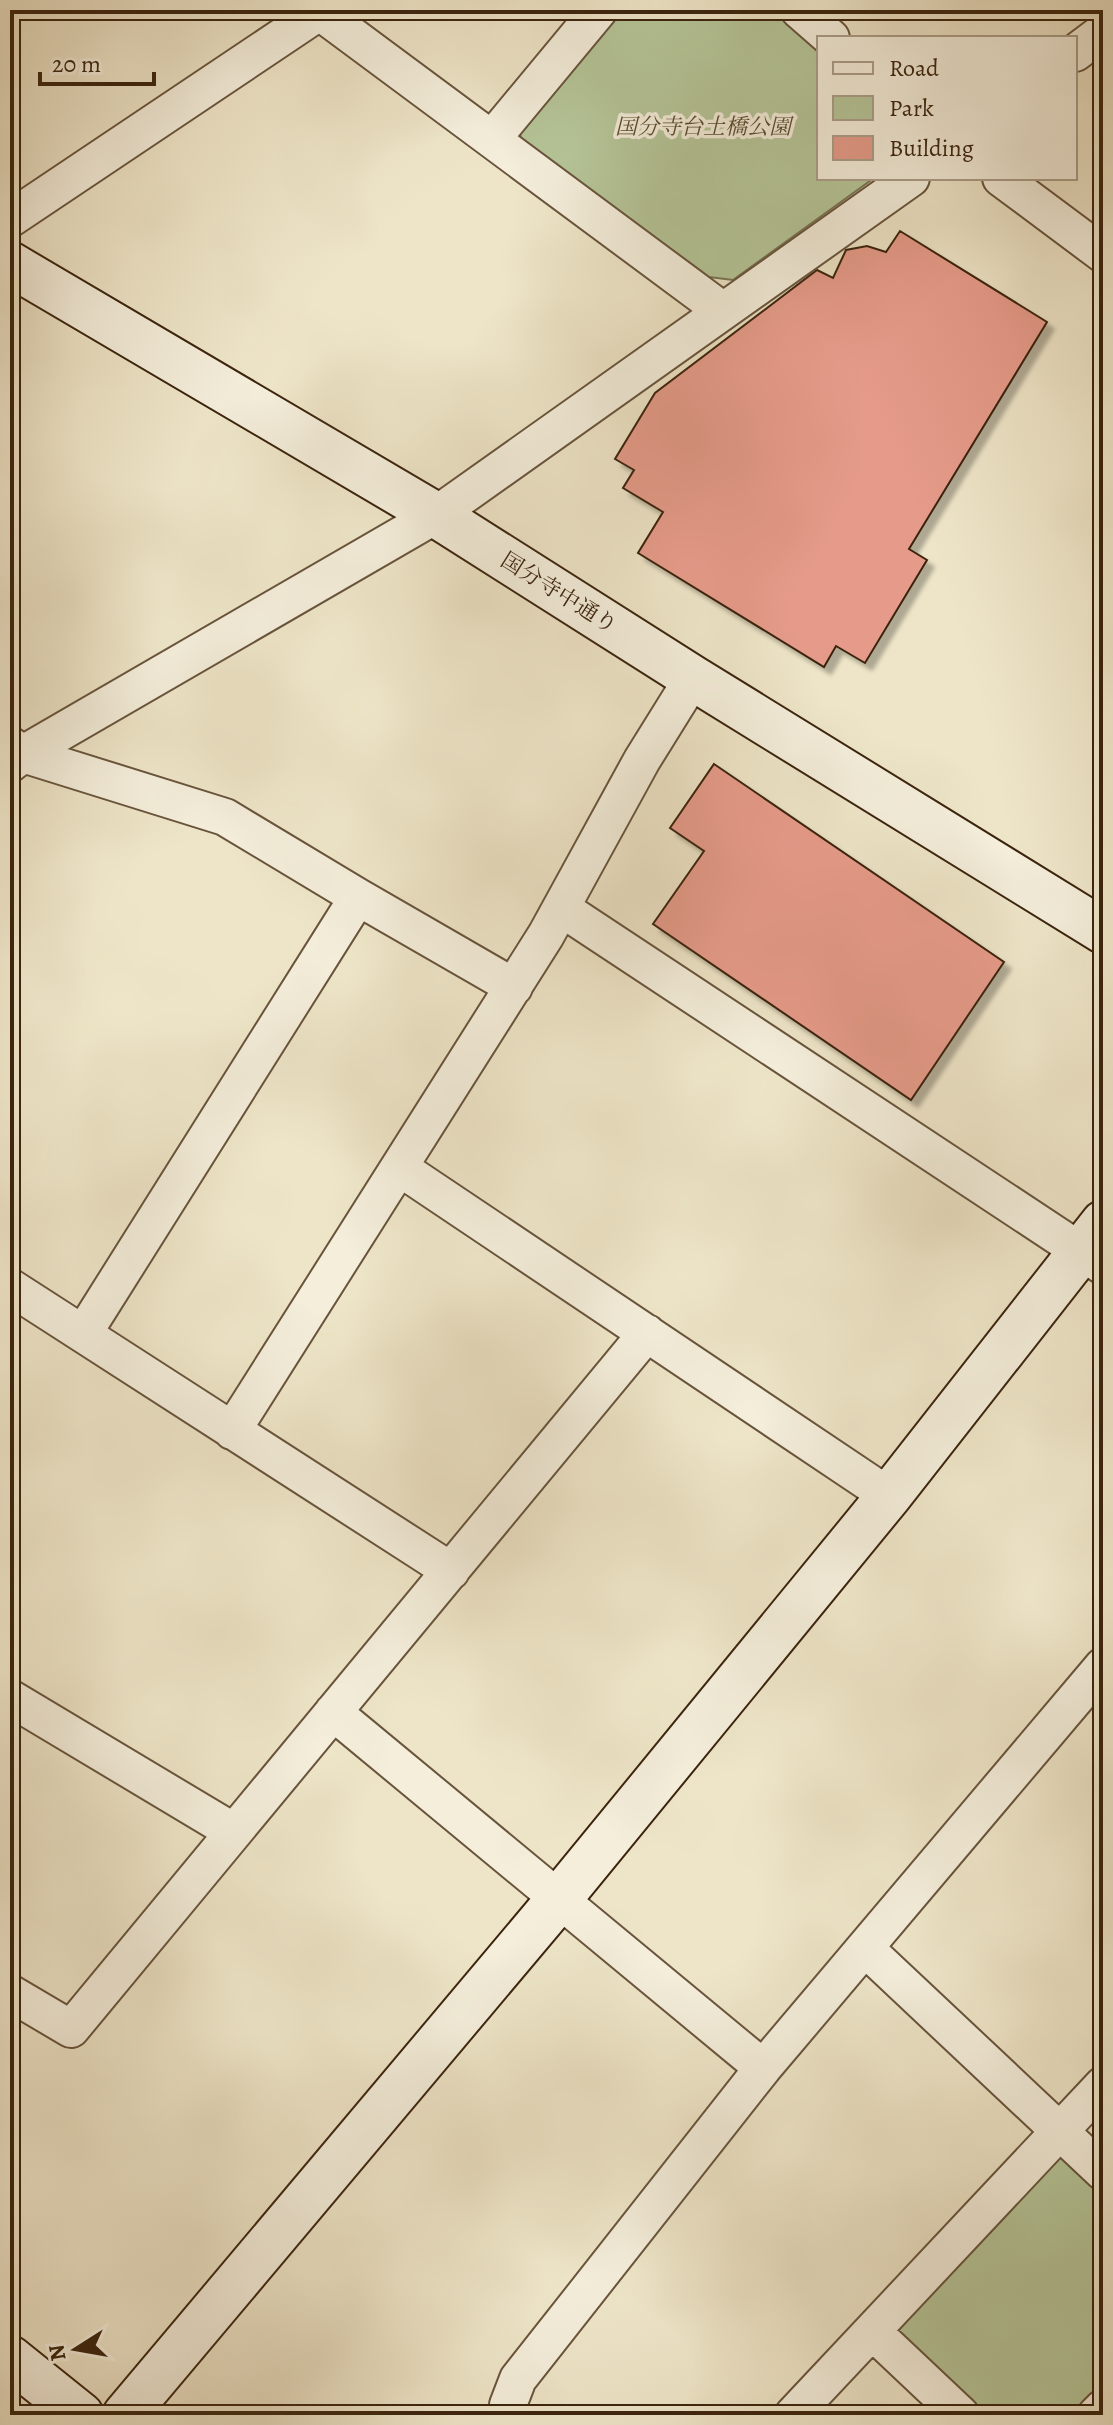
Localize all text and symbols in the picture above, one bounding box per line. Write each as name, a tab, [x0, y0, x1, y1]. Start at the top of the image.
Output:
scale bar	[40, 36, 154, 86]
legend	[817, 36, 1077, 180]
text: 20 m	[52, 48, 101, 80]
text: Road	[889, 52, 939, 84]
text: Park	[889, 92, 934, 124]
park label: 国分寺台土橋公園	[615, 112, 794, 142]
text: Building	[889, 132, 974, 164]
street label: 国分寺中通り	[495, 545, 623, 641]
north arrow	[36, 2309, 116, 2389]
text: N	[41, 2342, 74, 2363]

